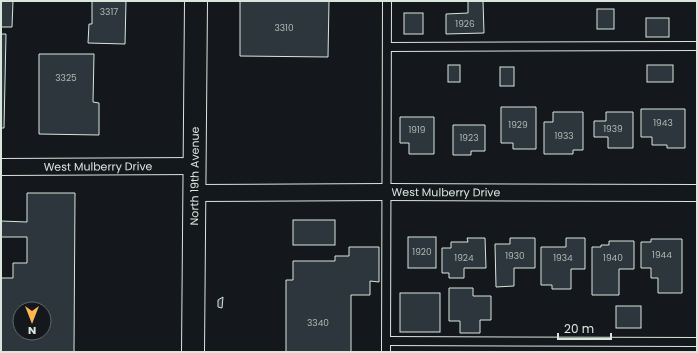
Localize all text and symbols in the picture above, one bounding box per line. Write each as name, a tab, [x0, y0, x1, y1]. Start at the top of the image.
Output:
house number: 3317	[100, 6, 118, 18]
house number: 1926	[455, 18, 475, 30]
house number: 3310	[274, 22, 294, 34]
house number: 3325	[55, 72, 77, 84]
house number: 1943	[653, 117, 673, 129]
house number: 1929	[508, 119, 528, 131]
house number: 1939	[603, 123, 623, 135]
house number: 1919	[408, 124, 426, 136]
street label: North 19th Avenue	[186, 126, 203, 225]
house number: 1933	[554, 130, 574, 142]
house number: 1923	[459, 132, 479, 144]
street label: West Mulberry Drive	[44, 158, 153, 175]
street label: West Mulberry Drive	[392, 184, 501, 200]
house number: 1920	[412, 246, 432, 258]
house number: 1944	[652, 249, 672, 261]
house number: 1930	[505, 250, 525, 262]
house number: 1924	[454, 252, 474, 264]
house number: 1934	[553, 252, 573, 264]
house number: 1940	[603, 252, 623, 264]
north arrow	[12, 301, 52, 341]
scale bar	[558, 315, 611, 341]
house number: 3340	[307, 317, 329, 329]
text: 20 m	[564, 320, 594, 337]
text: N	[28, 323, 36, 339]

